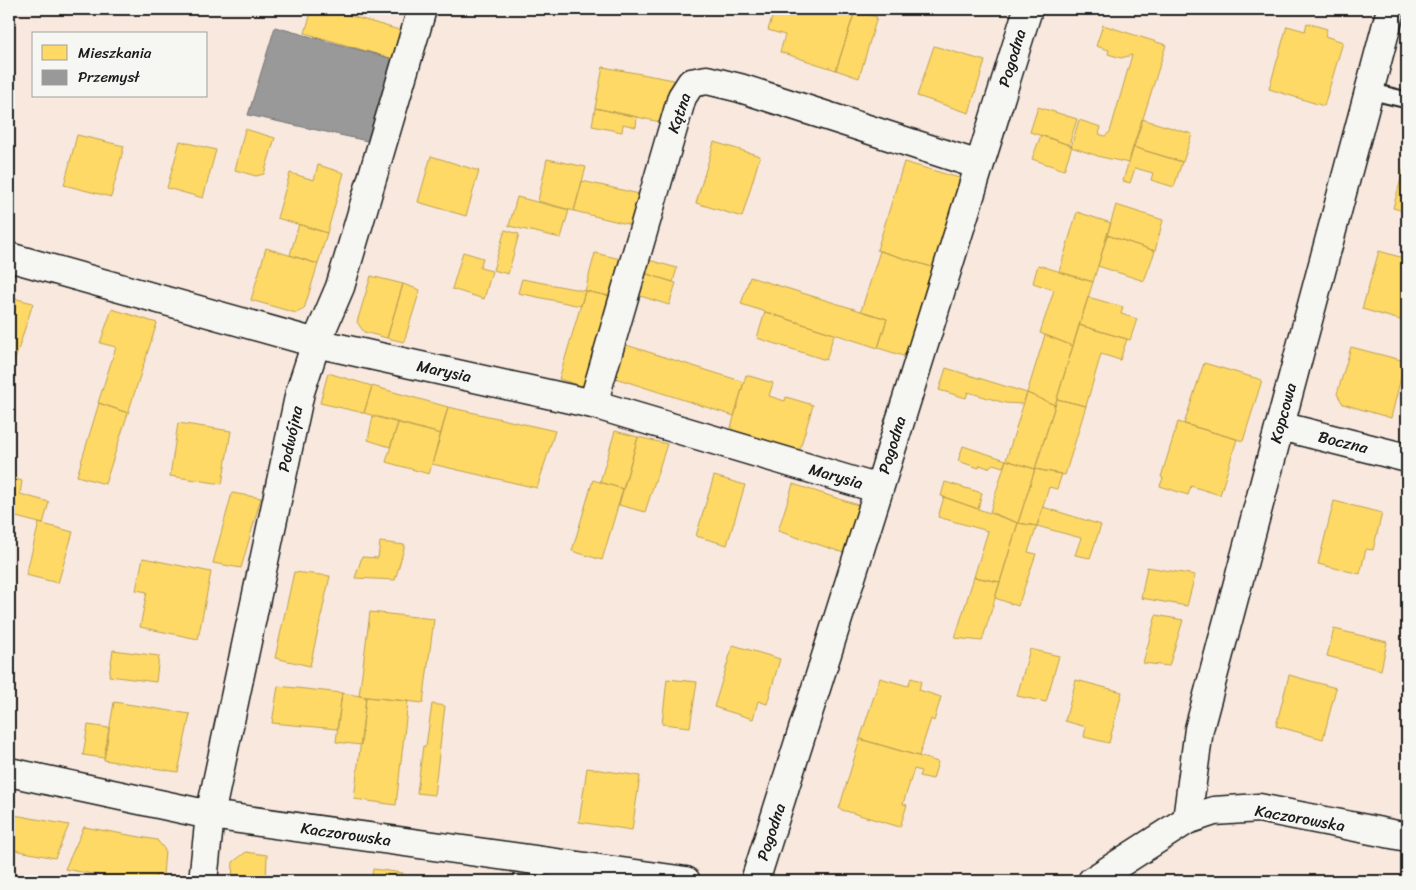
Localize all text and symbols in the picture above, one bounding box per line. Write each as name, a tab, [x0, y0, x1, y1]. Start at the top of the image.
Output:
street label: Pogodna	[989, 25, 1035, 91]
legend	[32, 32, 208, 98]
text: Mieszkania	[78, 40, 152, 66]
text: Przemysł	[78, 64, 140, 90]
street label: Kątna	[659, 89, 699, 137]
street label: Marysia	[414, 351, 474, 391]
street label: Kopcowa	[1261, 380, 1305, 446]
street label: Podwójna	[269, 402, 311, 475]
street label: Pogodna	[869, 412, 915, 478]
street label: Boczna	[1315, 422, 1372, 462]
street label: Marysia	[806, 454, 866, 498]
street label: Kaczorowska	[1253, 796, 1347, 840]
street label: Pogodna	[748, 799, 794, 865]
street label: Kaczorowska	[299, 813, 393, 855]

